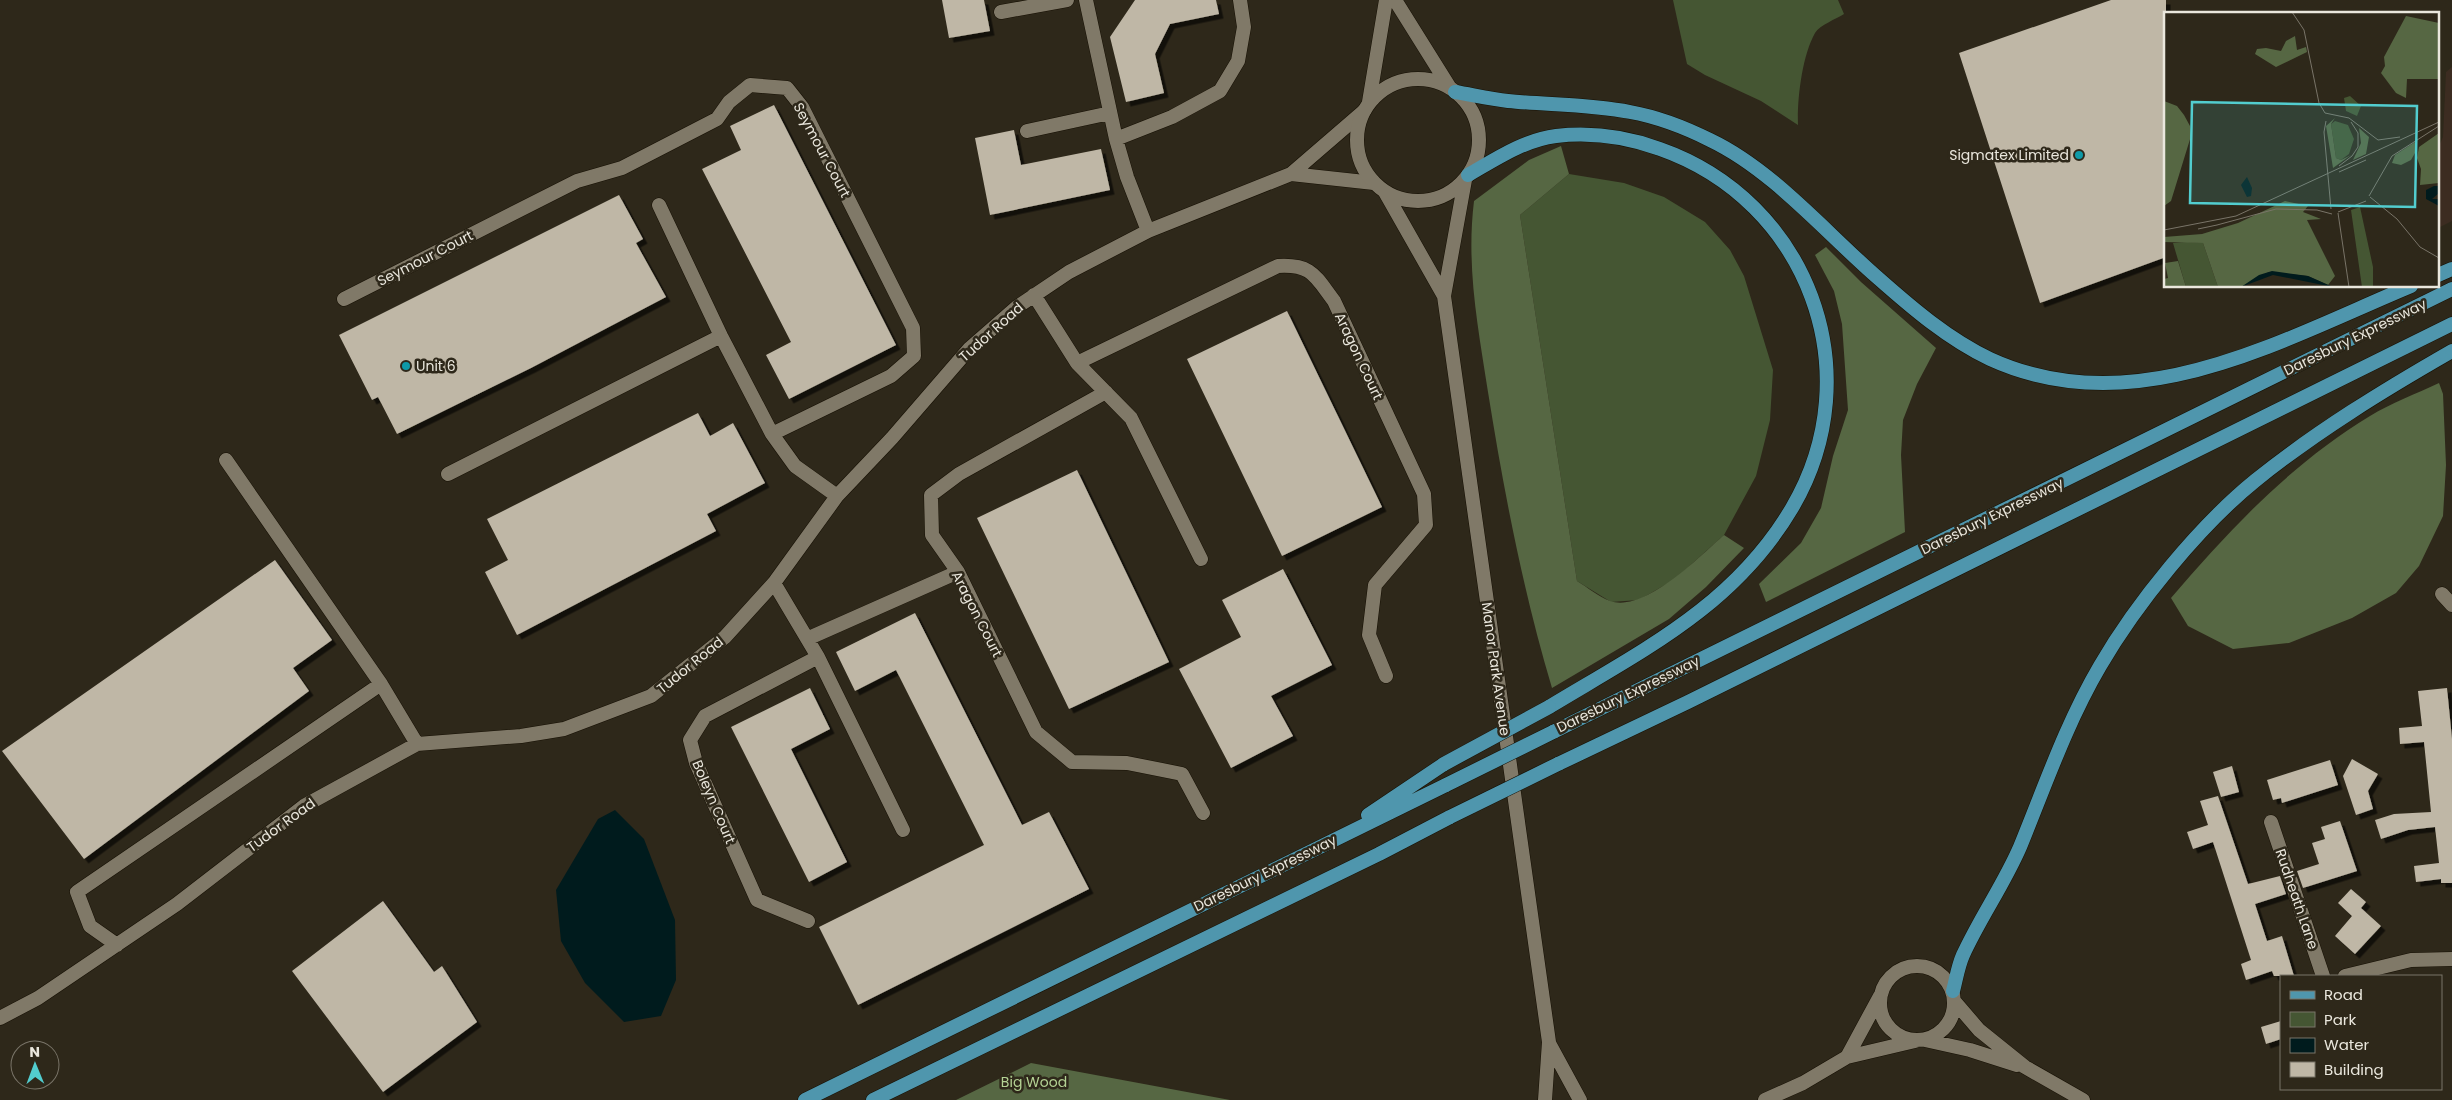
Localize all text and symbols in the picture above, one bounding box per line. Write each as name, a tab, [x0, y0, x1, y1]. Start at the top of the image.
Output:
inset map	[2164, 12, 2440, 288]
street label: Seymour Court	[788, 99, 856, 201]
place label: Sigmatex Limited	[1949, 145, 2069, 165]
marker: Sigmatex Limited	[2073, 149, 2085, 161]
street label: Seymour Court	[374, 225, 476, 291]
street label: Daresbury Expressway	[2280, 294, 2430, 380]
street label: Tudor Road	[954, 298, 1028, 366]
street label: Aragon Court	[1330, 309, 1388, 403]
place label: Unit 6	[416, 356, 456, 376]
marker: Unit 6	[400, 360, 412, 372]
street label: Daresbury Expressway	[1917, 473, 2067, 559]
street label: Aragon Court	[947, 567, 1007, 661]
street label: Manor Park Avenue	[1477, 601, 1515, 737]
street label: Tudor Road	[652, 632, 728, 698]
street label: Daresbury Expressway	[1553, 651, 1703, 737]
street label: Boleyn Court	[687, 757, 741, 847]
street label: Tudor Road	[243, 793, 319, 857]
street label: Daresbury Expressway	[1190, 830, 1340, 916]
street label: Rudheath Lane	[2270, 846, 2324, 952]
legend	[2280, 975, 2442, 1090]
text: Road	[2324, 984, 2363, 1005]
text: Park	[2324, 1009, 2356, 1030]
text: Water	[2324, 1034, 2370, 1055]
north arrow	[10, 1040, 60, 1090]
text: N	[29, 1042, 40, 1062]
text: Building	[2324, 1059, 2384, 1080]
park label: Big Wood	[1001, 1072, 1067, 1092]

